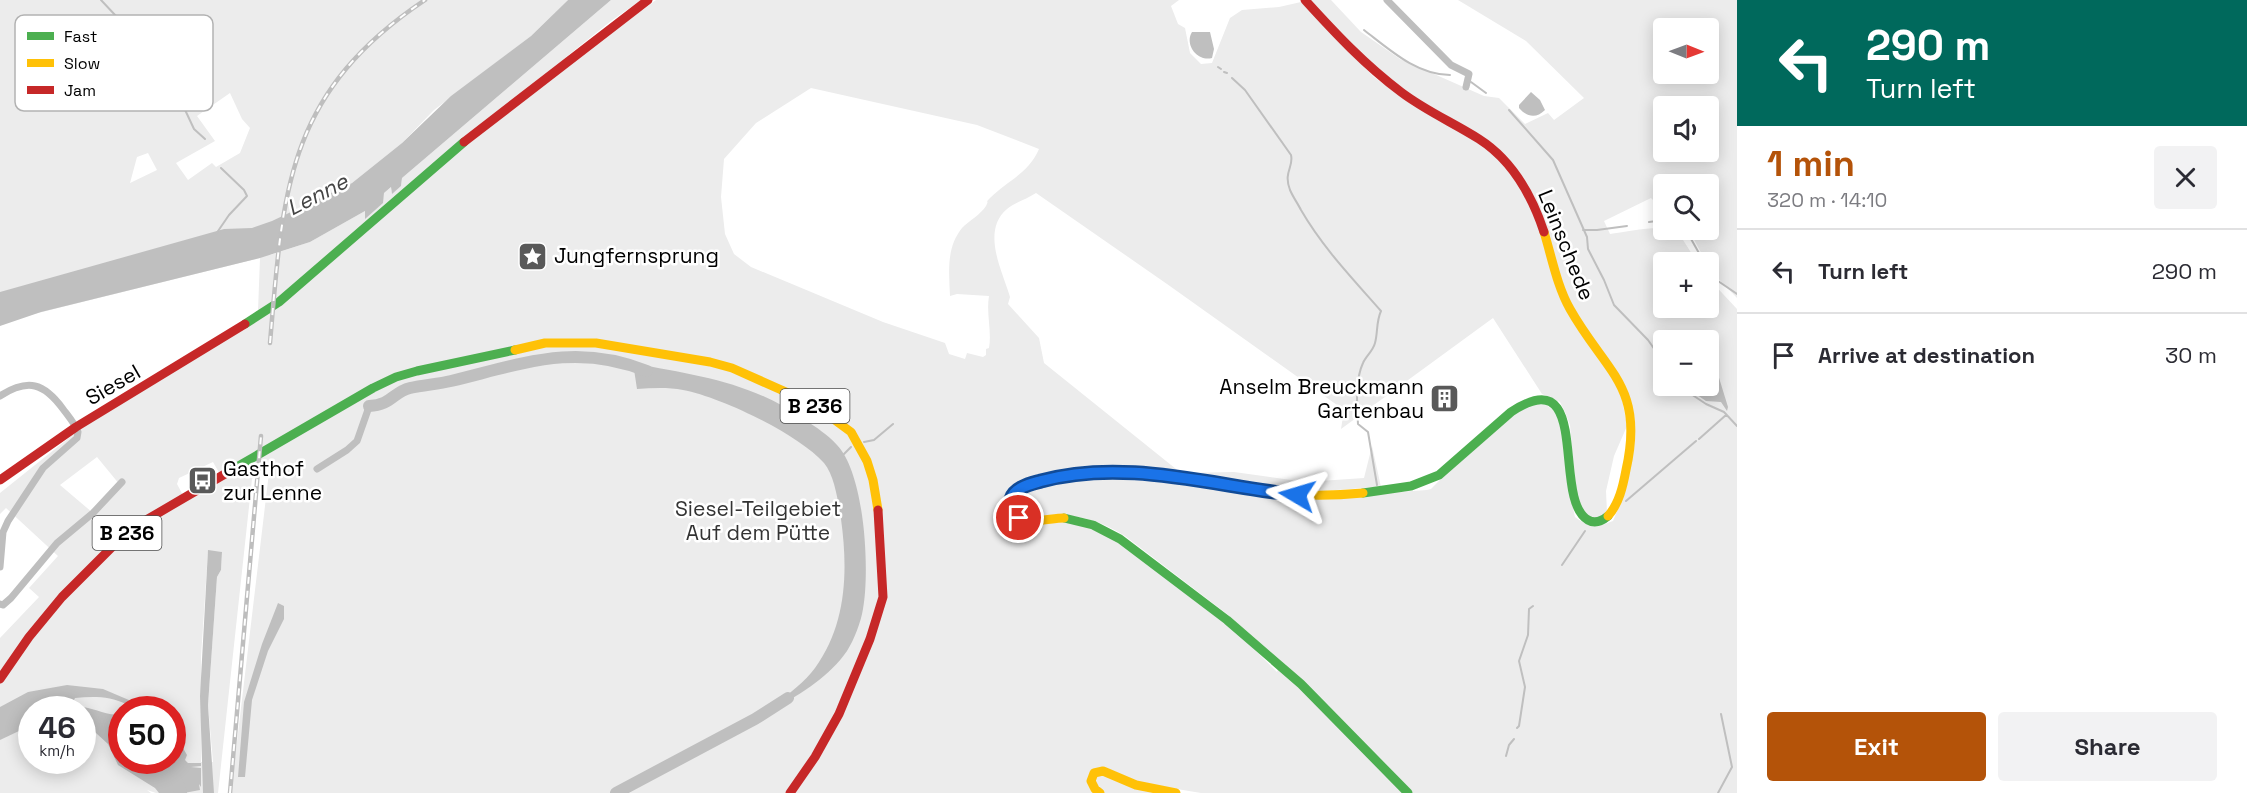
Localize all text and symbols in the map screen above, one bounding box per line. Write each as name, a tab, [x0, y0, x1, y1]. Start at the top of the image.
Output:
legend	[15, 15, 213, 111]
north arrow	[1653, 18, 1719, 84]
map controls	[1653, 18, 1719, 396]
text: 290 m	[1866, 19, 1991, 72]
icon: left	[1767, 24, 1845, 102]
text: Fast	[64, 26, 97, 47]
text: Slow	[64, 53, 100, 74]
text: Turn left	[1866, 71, 1976, 106]
text: Jam	[64, 80, 96, 101]
button: sound	[1653, 96, 1719, 162]
text: 1 min	[1767, 141, 1855, 187]
button: close	[2154, 146, 2217, 209]
water label: Lenne	[282, 166, 353, 221]
button: search	[1653, 174, 1719, 240]
street label: Leinschede	[1532, 186, 1601, 304]
text: 320 m · 14:10	[1767, 187, 1887, 213]
place icon: Jungfernsprung	[517, 240, 549, 272]
place label: Jungfernsprung	[554, 242, 719, 269]
button: +	[1653, 252, 1719, 318]
icon: left	[1767, 255, 1800, 288]
text: Turn left	[1818, 257, 1908, 285]
text: 290 m	[2152, 257, 2217, 285]
button: −	[1653, 330, 1719, 396]
icon: arrive	[1767, 339, 1800, 372]
text: Arrive at destination	[1818, 341, 2035, 369]
text: 30 m	[2165, 341, 2217, 369]
street label: Siesel	[80, 358, 145, 411]
place label: Anselm Breuckmann Gartenbau	[1219, 373, 1424, 424]
building icon: Anselm Breuckmann Gartenbau	[1429, 383, 1461, 415]
road number: B 236	[780, 389, 850, 423]
place label: Gasthof zur Lenne	[223, 455, 322, 506]
position arrow	[1265, 463, 1329, 527]
bus stop icon: Gasthof zur Lenne	[186, 465, 218, 497]
pin	[993, 492, 1044, 543]
park label: Siesel-Teilgebiet Auf dem Pütte	[675, 495, 841, 546]
icon: arrive	[1002, 501, 1035, 534]
road number: B 236	[92, 516, 162, 550]
speed limit sign: 50	[108, 696, 186, 774]
text: 46	[38, 708, 76, 747]
button: Exit	[1767, 712, 1986, 781]
button: Share	[1998, 712, 2217, 781]
text: km/h	[39, 741, 75, 760]

